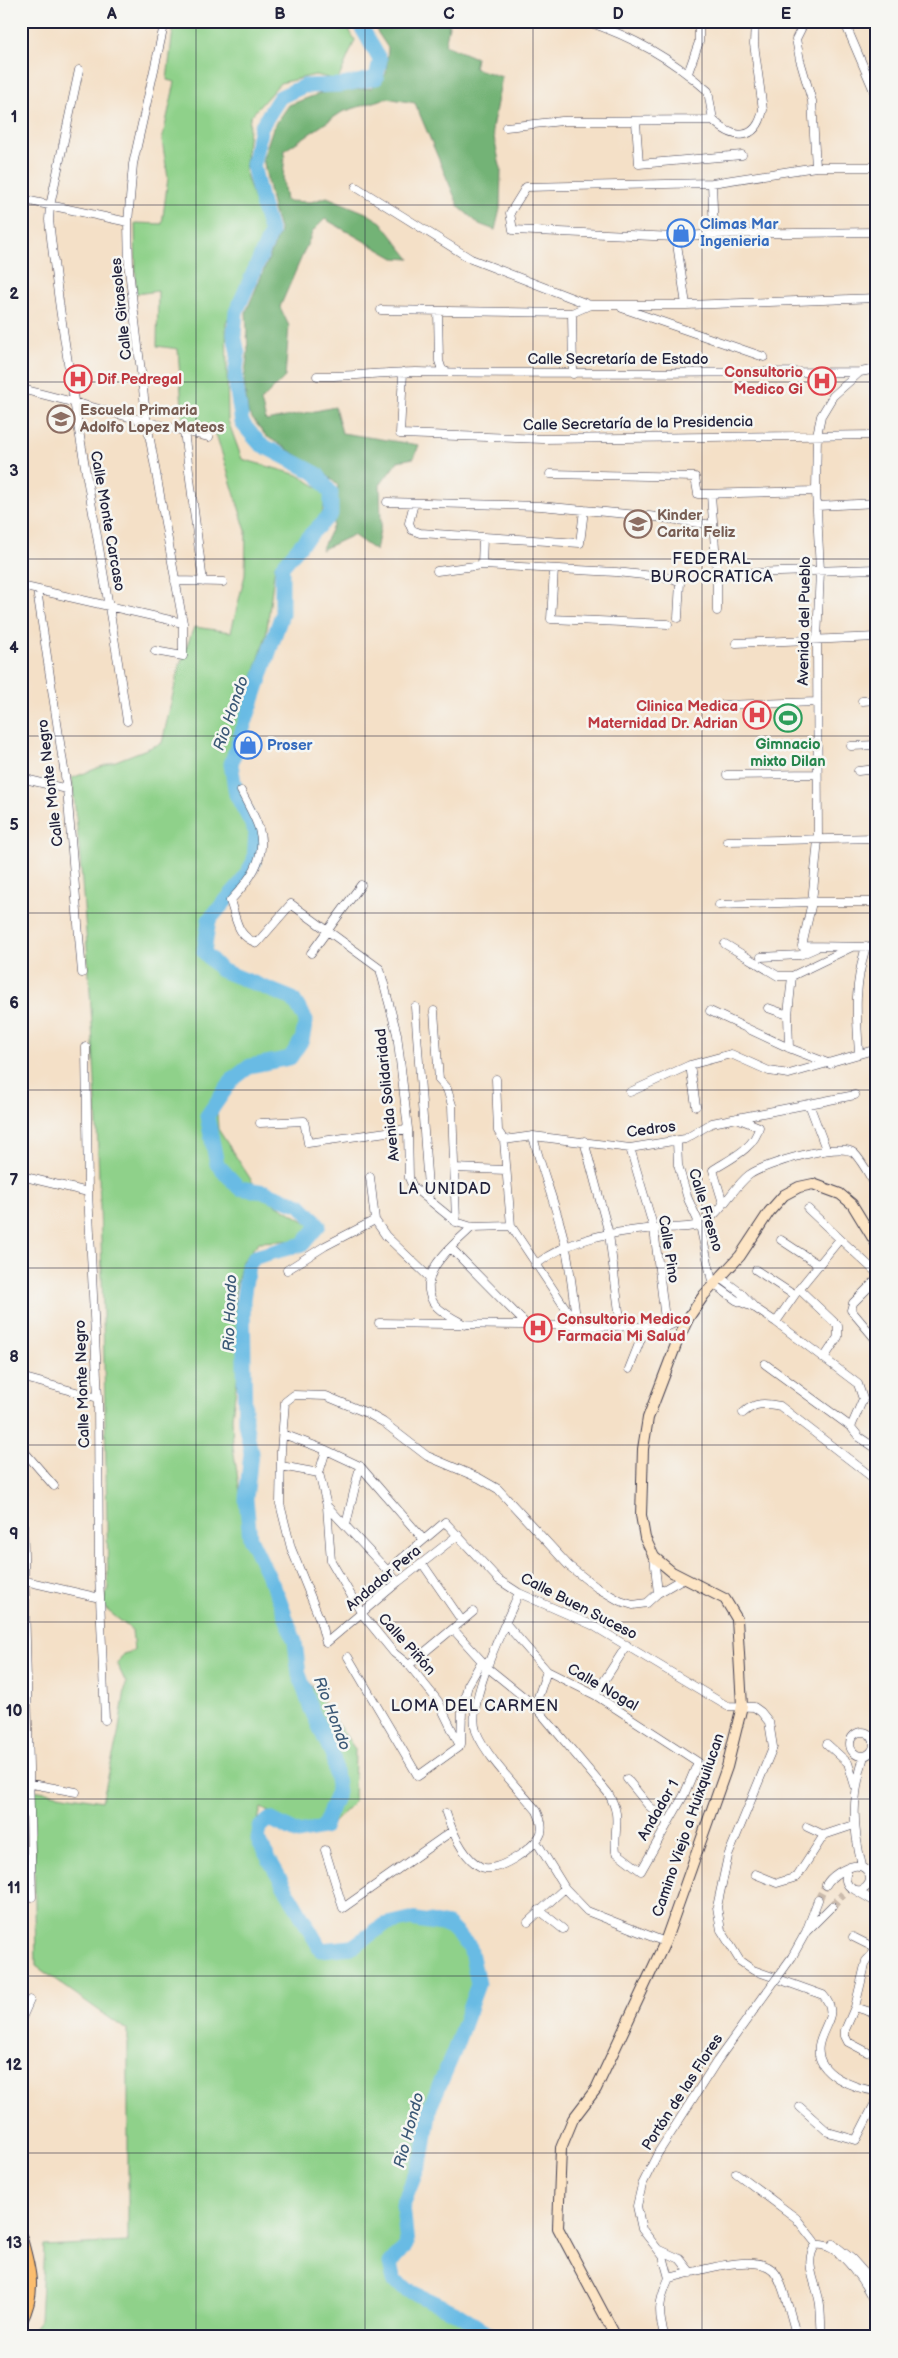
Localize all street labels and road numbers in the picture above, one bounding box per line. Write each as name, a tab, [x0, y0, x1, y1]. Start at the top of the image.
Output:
street label: Calle Girasoles	[107, 256, 136, 361]
street label: Calle Secretaría de Estado	[527, 350, 709, 369]
street label: Calle Secretaría de la Presidencia	[523, 412, 753, 435]
street label: Calle Monte Carcaso	[86, 449, 129, 593]
street label: Avenida del Pueblo	[794, 556, 815, 686]
street label: Calle Monte Negro	[33, 718, 68, 848]
street label: Avenida Solidaridad	[371, 1027, 404, 1162]
street label: Cedros	[625, 1117, 677, 1142]
street label: Calle Fresno	[684, 1166, 727, 1254]
street label: Calle Pino	[654, 1214, 683, 1284]
street label: Calle Monte Negro	[71, 1320, 94, 1448]
street label: Andador Pera	[342, 1541, 425, 1615]
street label: Calle Buen Suceso	[517, 1569, 640, 1644]
street label: Calle Piñón	[374, 1609, 439, 1679]
street label: Calle Nogal	[564, 1659, 642, 1715]
street label: Camino Viejo a Huixquilucan	[648, 1731, 729, 1919]
street label: Andador 1	[633, 1776, 683, 1844]
street label: Portón de las Flores	[638, 2030, 727, 2154]

